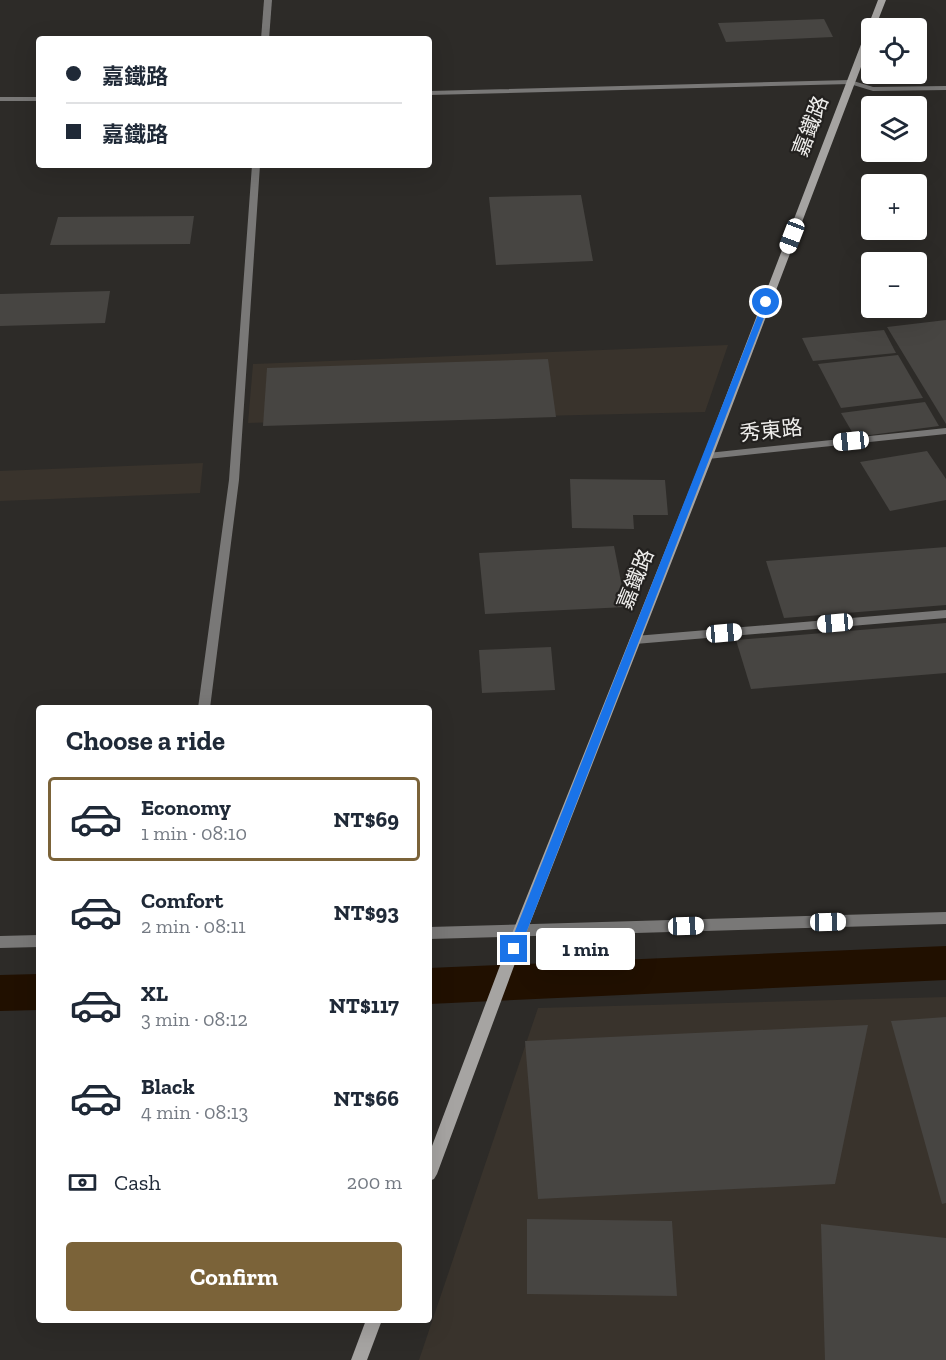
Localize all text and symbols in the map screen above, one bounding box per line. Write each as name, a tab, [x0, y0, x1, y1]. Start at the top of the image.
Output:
map controls	[861, 18, 927, 318]
button: locate	[861, 18, 927, 84]
text: 嘉鐵路	[102, 63, 168, 90]
street label: 嘉鐵路	[787, 92, 833, 160]
button: layers	[861, 96, 927, 162]
text: 嘉鐵路	[102, 121, 168, 148]
button: +	[861, 174, 927, 240]
car	[777, 216, 807, 256]
button: −	[861, 252, 927, 318]
route start	[752, 288, 779, 315]
street label: 秀東路	[738, 414, 804, 446]
car	[832, 430, 870, 452]
street label: 嘉鐵路	[612, 545, 658, 613]
car	[816, 612, 854, 634]
car	[705, 622, 743, 644]
text: Choose a ride	[66, 725, 225, 757]
icon: car	[69, 792, 123, 846]
text: Economy	[141, 794, 231, 821]
text: NT$69	[334, 806, 399, 833]
text: 1 min · 08:10	[141, 821, 247, 845]
icon: car	[69, 885, 123, 939]
text: Comfort	[141, 887, 223, 914]
text: NT$93	[334, 899, 399, 926]
car	[810, 913, 846, 931]
text: 2 min · 08:11	[141, 914, 246, 938]
car	[668, 916, 704, 936]
callout: 1 min	[535, 928, 634, 970]
route end	[500, 935, 527, 962]
text: 1 min	[562, 937, 609, 961]
icon: car	[69, 978, 123, 1032]
text: XL	[141, 980, 168, 1007]
text: NT$117	[329, 992, 399, 1019]
text: 3 min · 08:12	[141, 1007, 248, 1031]
icon: car	[69, 1071, 123, 1125]
text: Black	[141, 1073, 195, 1100]
text: NT$66	[334, 1085, 399, 1112]
text: 4 min · 08:13	[141, 1100, 248, 1124]
icon: cash	[66, 1166, 99, 1199]
text: Cash	[114, 1169, 161, 1196]
text: 200 m	[347, 1170, 402, 1194]
button: Confirm	[66, 1242, 402, 1311]

